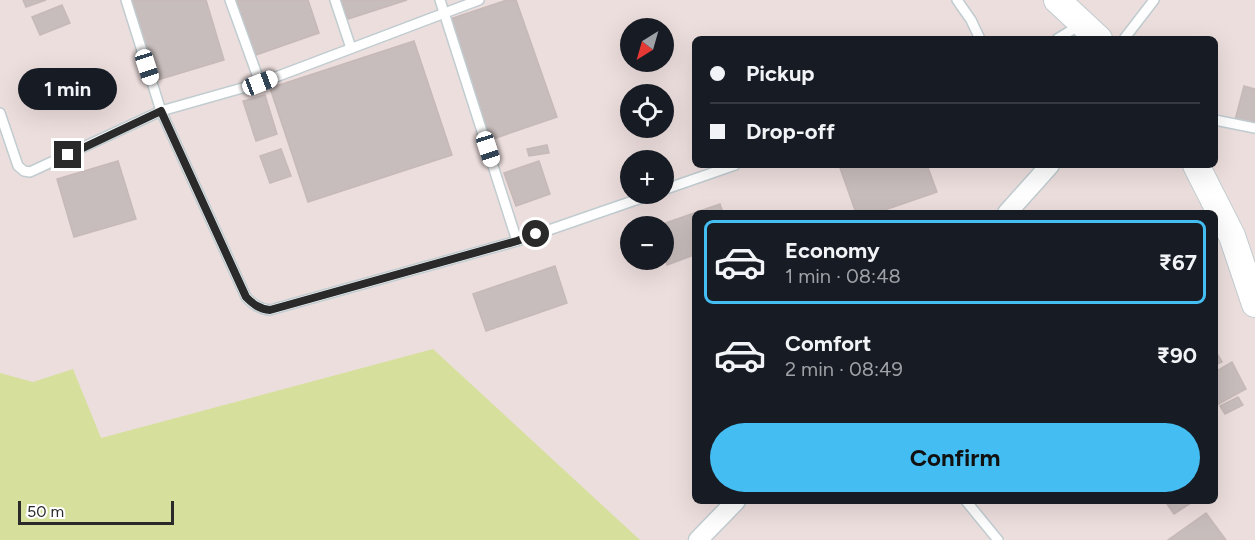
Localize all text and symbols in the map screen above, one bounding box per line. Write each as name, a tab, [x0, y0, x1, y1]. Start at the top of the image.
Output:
north arrow	[620, 18, 674, 72]
map controls	[620, 18, 674, 270]
car	[133, 47, 161, 87]
text: Pickup	[746, 60, 815, 87]
callout: 1 min	[19, 68, 118, 110]
car	[240, 68, 280, 98]
text: 1 min	[44, 77, 91, 101]
button: locate	[620, 84, 674, 138]
text: Drop-off	[746, 118, 835, 145]
car	[474, 129, 502, 169]
route end	[54, 141, 81, 168]
button: +	[620, 150, 674, 204]
button: −	[620, 216, 674, 270]
route start	[522, 220, 549, 247]
icon: car	[713, 235, 767, 289]
text: Economy	[785, 237, 880, 264]
text: ₹67	[1159, 249, 1197, 276]
text: 1 min · 08:48	[785, 264, 901, 288]
icon: car	[713, 328, 767, 382]
text: Comfort	[785, 330, 871, 357]
text: ₹90	[1157, 342, 1197, 369]
text: 2 min · 08:49	[785, 357, 903, 381]
button: Confirm	[710, 423, 1200, 492]
scale bar	[18, 498, 174, 526]
text: 50 m	[27, 502, 64, 521]

